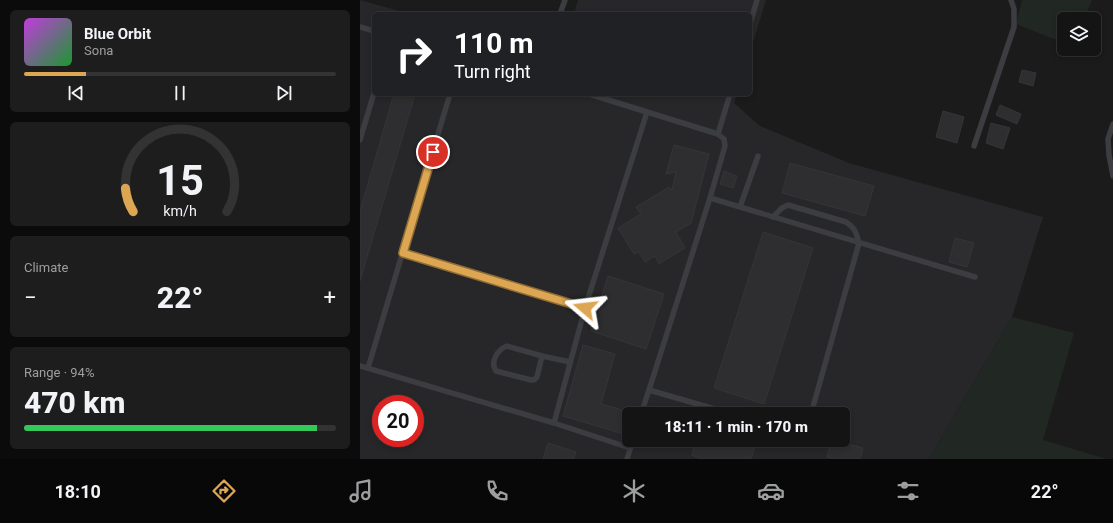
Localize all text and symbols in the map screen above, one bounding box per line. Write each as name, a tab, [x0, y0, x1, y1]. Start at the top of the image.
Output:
map controls	[1057, 12, 1101, 56]
button: layers	[1057, 12, 1101, 56]
text: Blue Orbit	[84, 25, 151, 43]
text: 110 m	[454, 27, 533, 60]
icon: right	[388, 28, 440, 80]
text: Sona	[84, 43, 113, 58]
text: Turn right	[454, 61, 531, 82]
icon: previous	[65, 82, 87, 104]
icon: pause	[169, 82, 191, 104]
icon: next	[273, 82, 295, 104]
pin	[416, 135, 450, 169]
icon: arrive	[422, 141, 444, 163]
text: 15	[156, 155, 204, 204]
text: km/h	[163, 202, 197, 218]
text: Climate	[24, 260, 68, 275]
text: 22°	[157, 280, 203, 315]
text: −	[24, 285, 37, 310]
text: +	[324, 285, 336, 310]
position arrow	[564, 287, 606, 329]
text: Range · 94%	[24, 365, 94, 380]
text: 470 km	[24, 385, 126, 420]
speed limit sign: 20	[372, 395, 424, 447]
text: 18:11 · 1 min · 170 m	[664, 418, 808, 436]
icon: directions	[210, 477, 238, 505]
icon: music	[347, 477, 375, 505]
icon: phone	[483, 477, 511, 505]
icon: climate	[620, 477, 648, 505]
icon: car	[757, 477, 785, 505]
icon: filters	[894, 477, 922, 505]
text: 18:10	[54, 481, 101, 502]
text: 22°	[1031, 481, 1059, 502]

